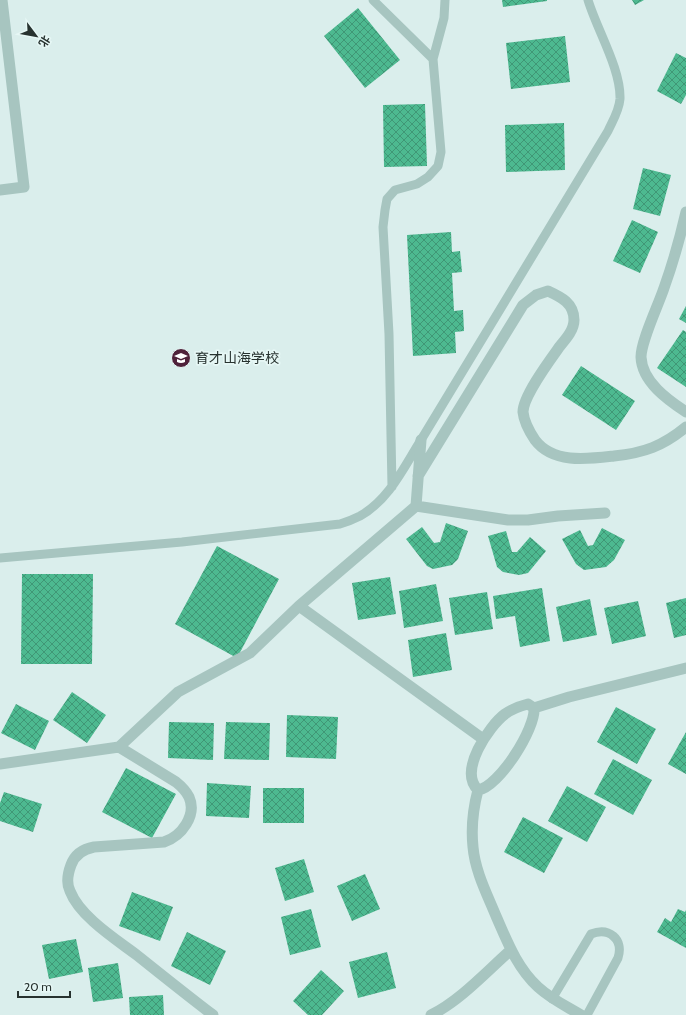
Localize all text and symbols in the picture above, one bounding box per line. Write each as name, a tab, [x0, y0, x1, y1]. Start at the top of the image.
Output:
north arrow	[16, 16, 56, 56]
text: 北	[36, 33, 53, 50]
school or university icon: 育才山海学校	[170, 347, 192, 369]
place label: 育才山海学校	[195, 349, 279, 367]
scale bar	[18, 973, 70, 999]
text: 20 m	[24, 979, 52, 994]

